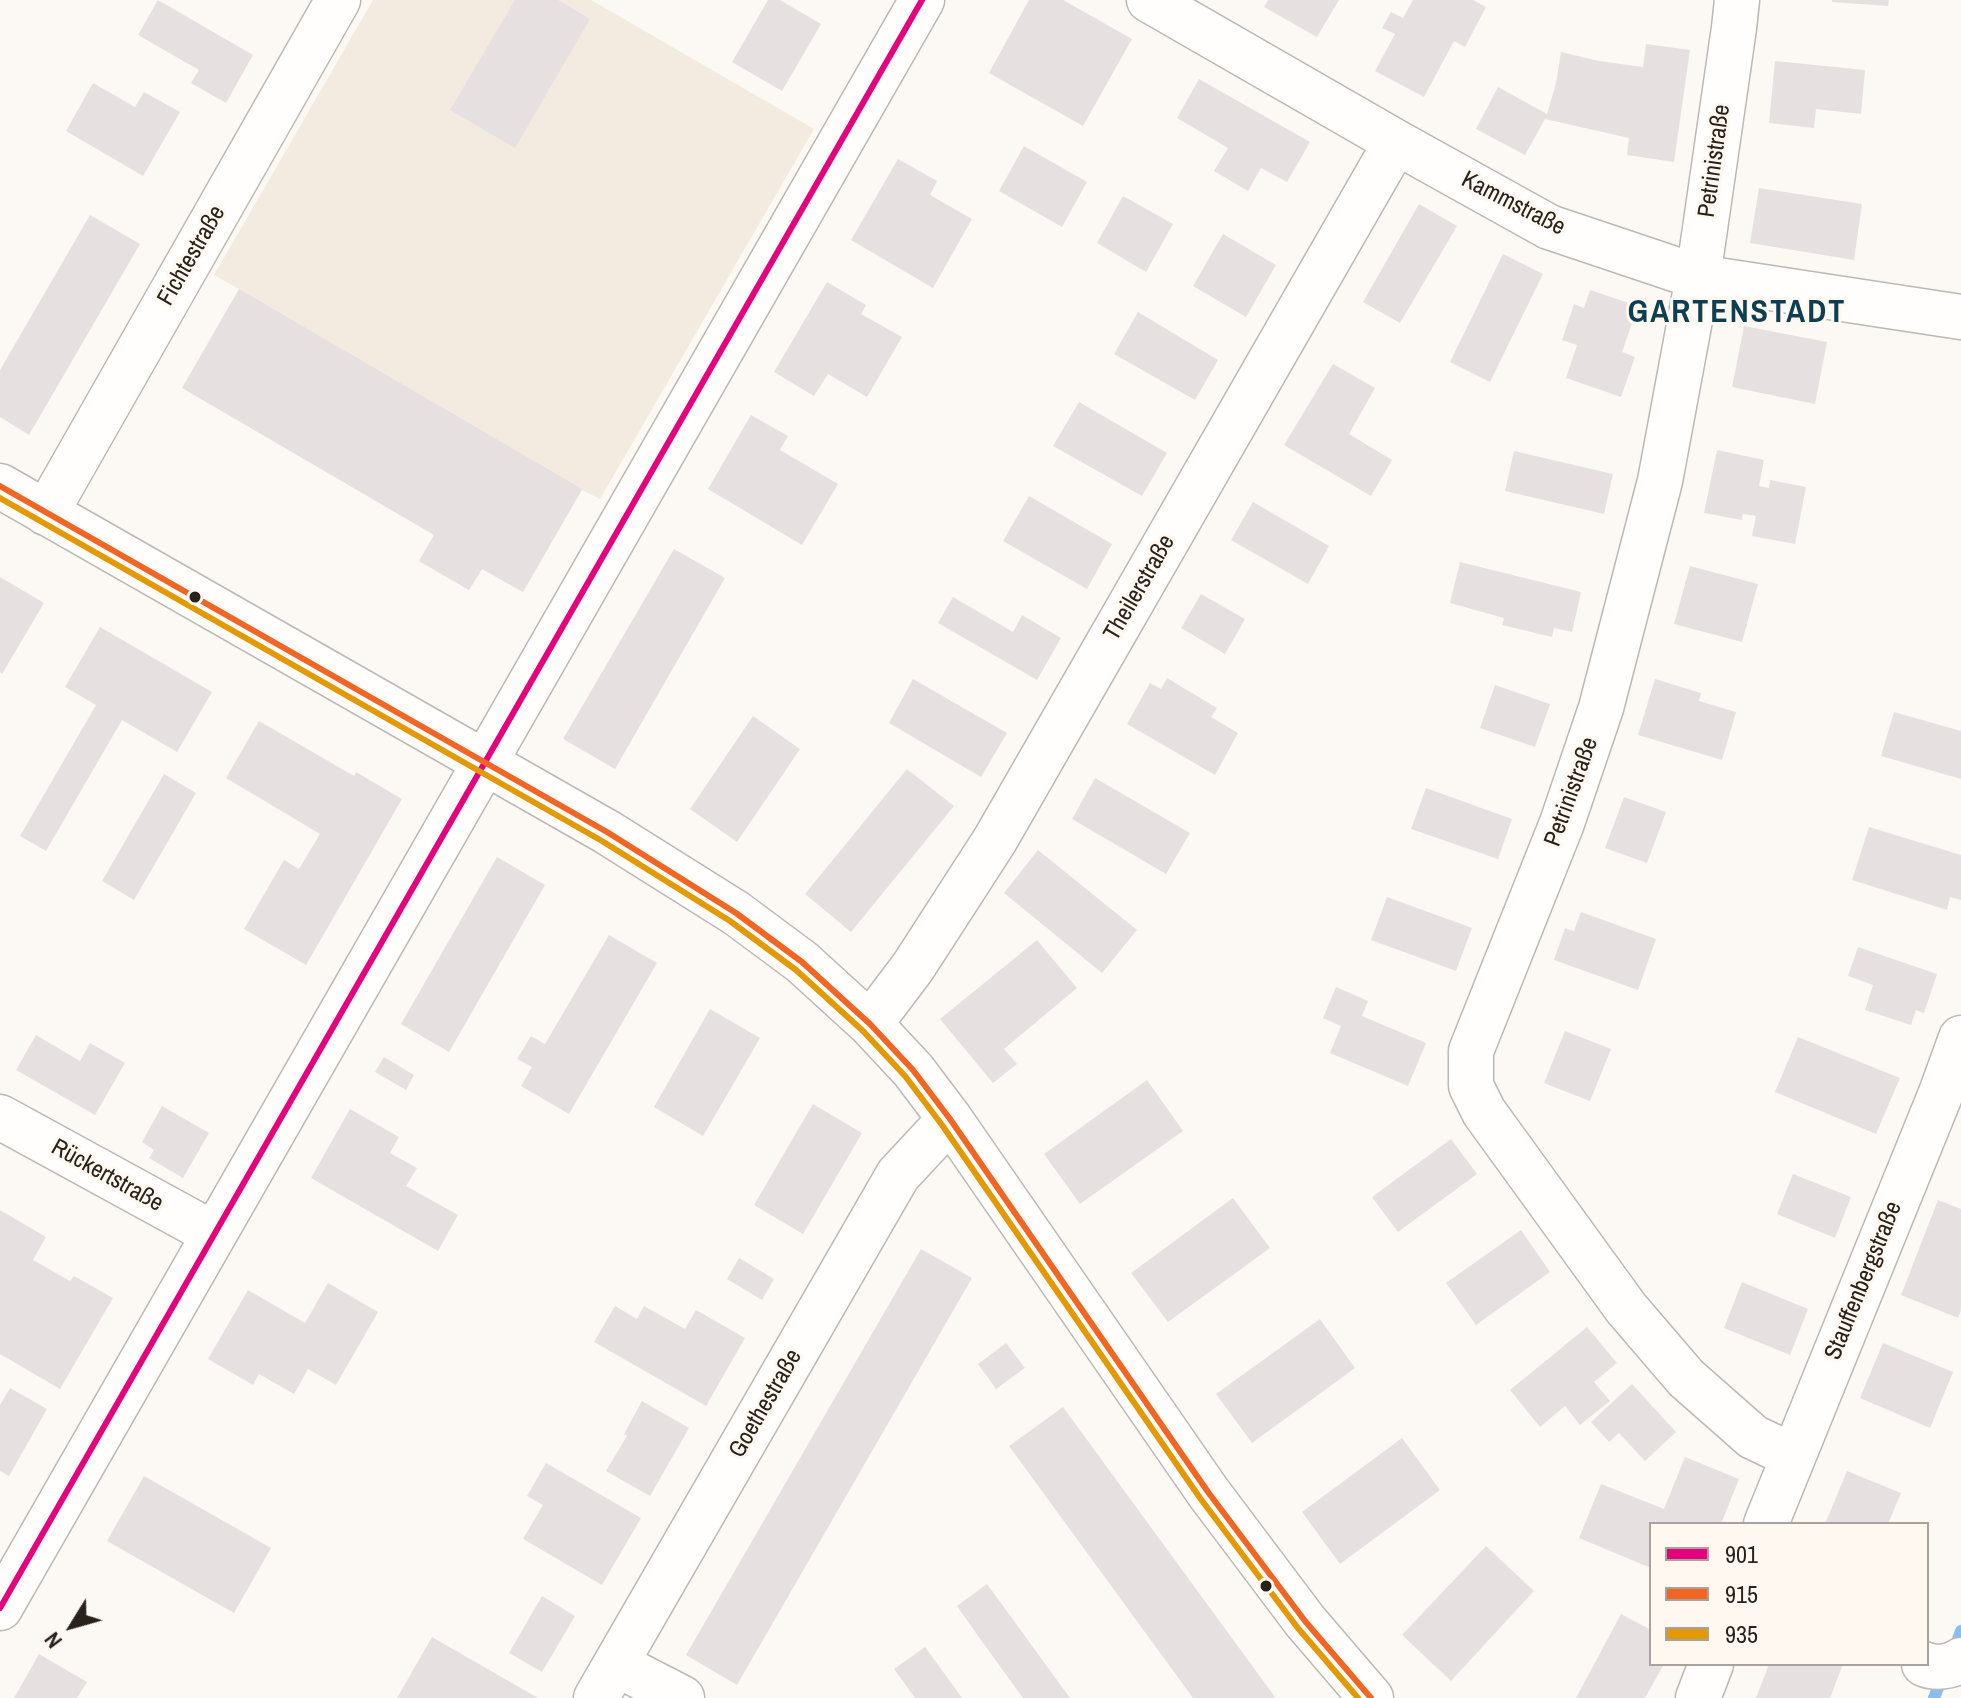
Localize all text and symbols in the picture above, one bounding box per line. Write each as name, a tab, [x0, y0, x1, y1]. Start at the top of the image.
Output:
street label: Petrinistraße	[1693, 103, 1737, 219]
street label: Kammstraße	[1456, 166, 1570, 242]
street label: Fichtestraße	[152, 201, 232, 311]
district label: GARTENSTADT	[1628, 294, 1846, 332]
street label: Theilerstraße	[1098, 530, 1182, 646]
unlabelled marker	[187, 589, 203, 605]
street label: Petrinistraße	[1539, 734, 1605, 850]
street label: Rückertstraße	[46, 1133, 168, 1219]
street label: Stauffenbergstraße	[1819, 1198, 1909, 1364]
street label: Goethestraße	[723, 1345, 809, 1463]
legend	[1649, 1522, 1929, 1666]
text: 901	[1725, 1538, 1758, 1570]
unlabelled marker	[1258, 1578, 1274, 1594]
text: 915	[1725, 1578, 1758, 1610]
north arrow	[32, 1586, 112, 1666]
text: 935	[1725, 1618, 1758, 1650]
text: N	[37, 1626, 69, 1655]

